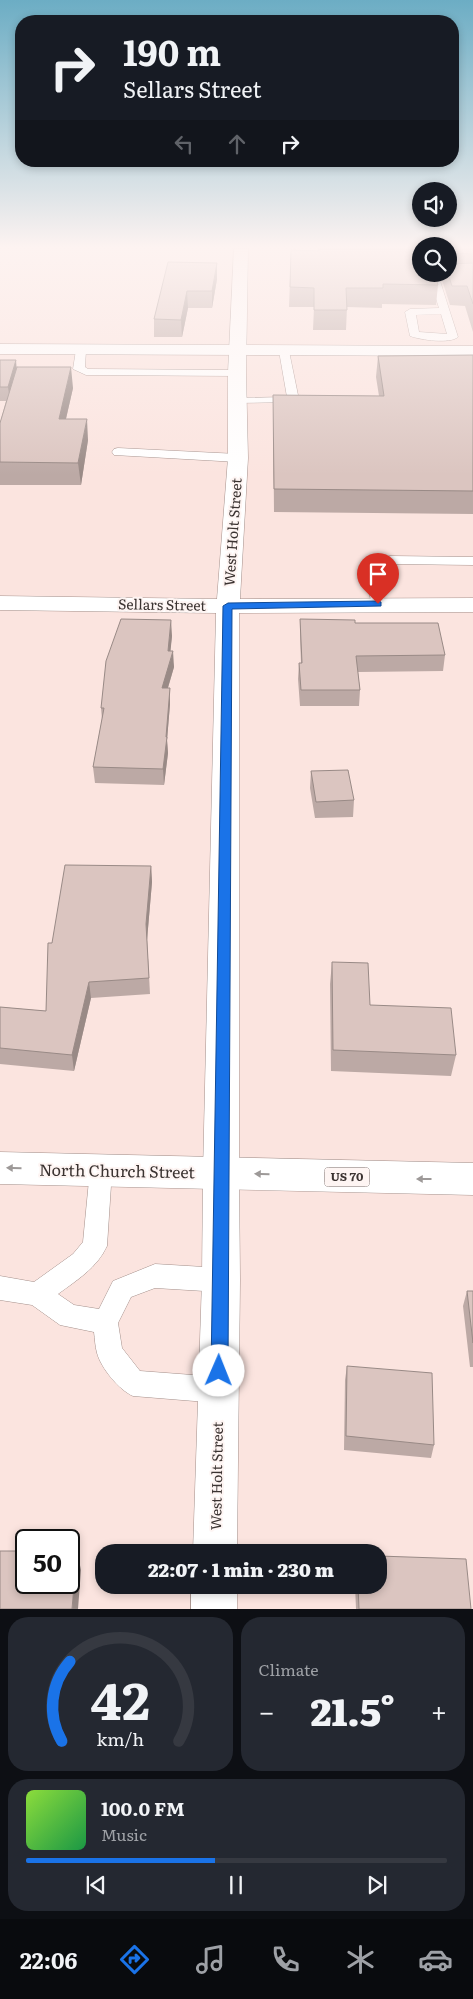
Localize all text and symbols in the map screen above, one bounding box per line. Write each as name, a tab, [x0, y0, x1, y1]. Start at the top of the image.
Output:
text: 190 m	[123, 25, 221, 77]
icon: right	[40, 35, 105, 100]
text: Sellars Street	[123, 72, 261, 105]
icon: left	[170, 130, 198, 158]
icon: ahead	[223, 130, 251, 158]
icon: right	[276, 130, 304, 158]
map controls	[412, 182, 457, 282]
button: sound	[412, 182, 457, 227]
button: search	[412, 237, 457, 282]
street label: West Holt Street	[218, 477, 246, 587]
pin	[357, 553, 399, 604]
icon: arrive	[364, 560, 392, 588]
street label: Sellars Street	[118, 593, 207, 615]
street label: North Church Street	[39, 1157, 196, 1183]
one-way arrow	[6, 1164, 22, 1172]
road number: US 70	[324, 1168, 370, 1186]
one-way arrow	[254, 1170, 270, 1178]
one-way arrow	[416, 1175, 432, 1183]
position arrow	[192, 1344, 244, 1396]
street label: West Holt Street	[205, 1421, 227, 1530]
speed limit sign: 50	[15, 1529, 80, 1594]
text: 22:07 · 1 min · 230 m	[148, 1555, 334, 1583]
text: Climate	[259, 1657, 319, 1681]
text: 42	[91, 1659, 150, 1736]
text: 21.5°	[310, 1681, 395, 1738]
text: −	[259, 1689, 275, 1731]
text: +	[431, 1689, 447, 1731]
text: km/h	[96, 1725, 144, 1752]
text: 100.0 FM	[101, 1794, 185, 1822]
text: Music	[101, 1822, 147, 1846]
icon: previous	[82, 1871, 110, 1899]
icon: pause	[222, 1871, 250, 1899]
icon: next	[363, 1871, 391, 1899]
icon: directions	[117, 1942, 152, 1977]
icon: music	[193, 1942, 228, 1977]
icon: phone	[268, 1942, 303, 1977]
icon: climate	[343, 1942, 378, 1977]
icon: car	[418, 1942, 453, 1977]
text: 22:06	[20, 1943, 77, 1976]

